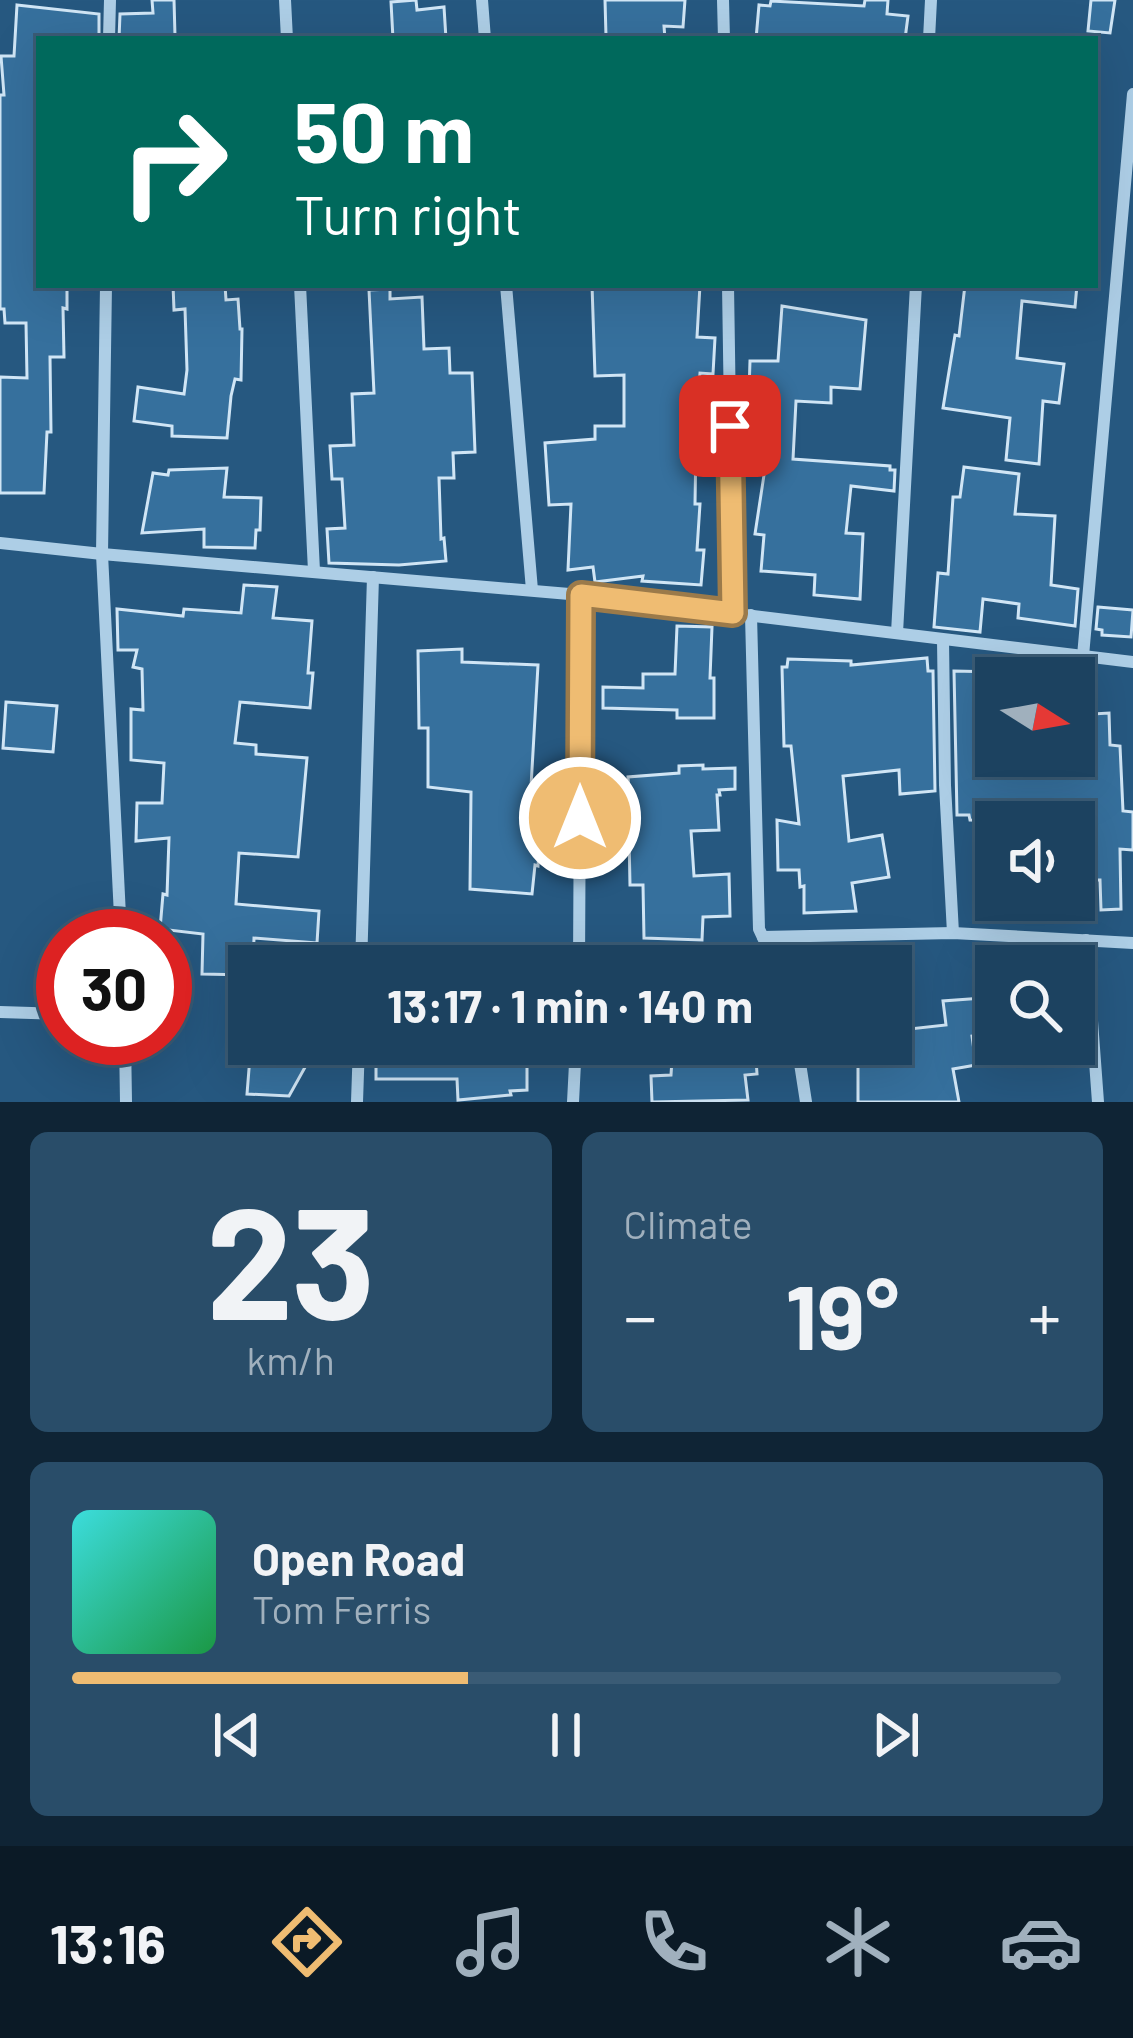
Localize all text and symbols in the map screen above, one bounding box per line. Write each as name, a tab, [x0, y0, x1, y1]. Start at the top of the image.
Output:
text: 50 m	[294, 79, 474, 180]
icon: right	[96, 84, 252, 240]
text: Turn right	[294, 181, 522, 246]
pin	[679, 375, 781, 477]
icon: arrive	[697, 393, 763, 459]
north arrow	[975, 657, 1095, 777]
map controls	[975, 657, 1095, 1065]
position arrow	[517, 755, 643, 881]
button: sound	[975, 801, 1095, 921]
speed limit sign: 30	[36, 909, 192, 1065]
button: search	[975, 945, 1095, 1065]
text: 13:17 · 1 min · 140 m	[387, 978, 753, 1032]
text: 23	[206, 1164, 375, 1351]
text: Climate	[624, 1200, 753, 1247]
text: 19°	[786, 1260, 899, 1368]
text: −	[624, 1275, 657, 1354]
text: +	[1028, 1275, 1061, 1354]
text: km/h	[247, 1336, 335, 1383]
text: Open Road	[252, 1531, 465, 1585]
text: Tom Ferris	[252, 1585, 431, 1632]
icon: previous	[204, 1702, 270, 1768]
icon: pause	[533, 1702, 599, 1768]
icon: next	[863, 1702, 929, 1768]
icon: directions	[265, 1900, 349, 1984]
icon: music	[449, 1900, 533, 1984]
icon: phone	[632, 1900, 716, 1984]
icon: climate	[816, 1900, 900, 1984]
icon: car	[999, 1900, 1083, 1984]
text: 13:16	[50, 1910, 166, 1975]

